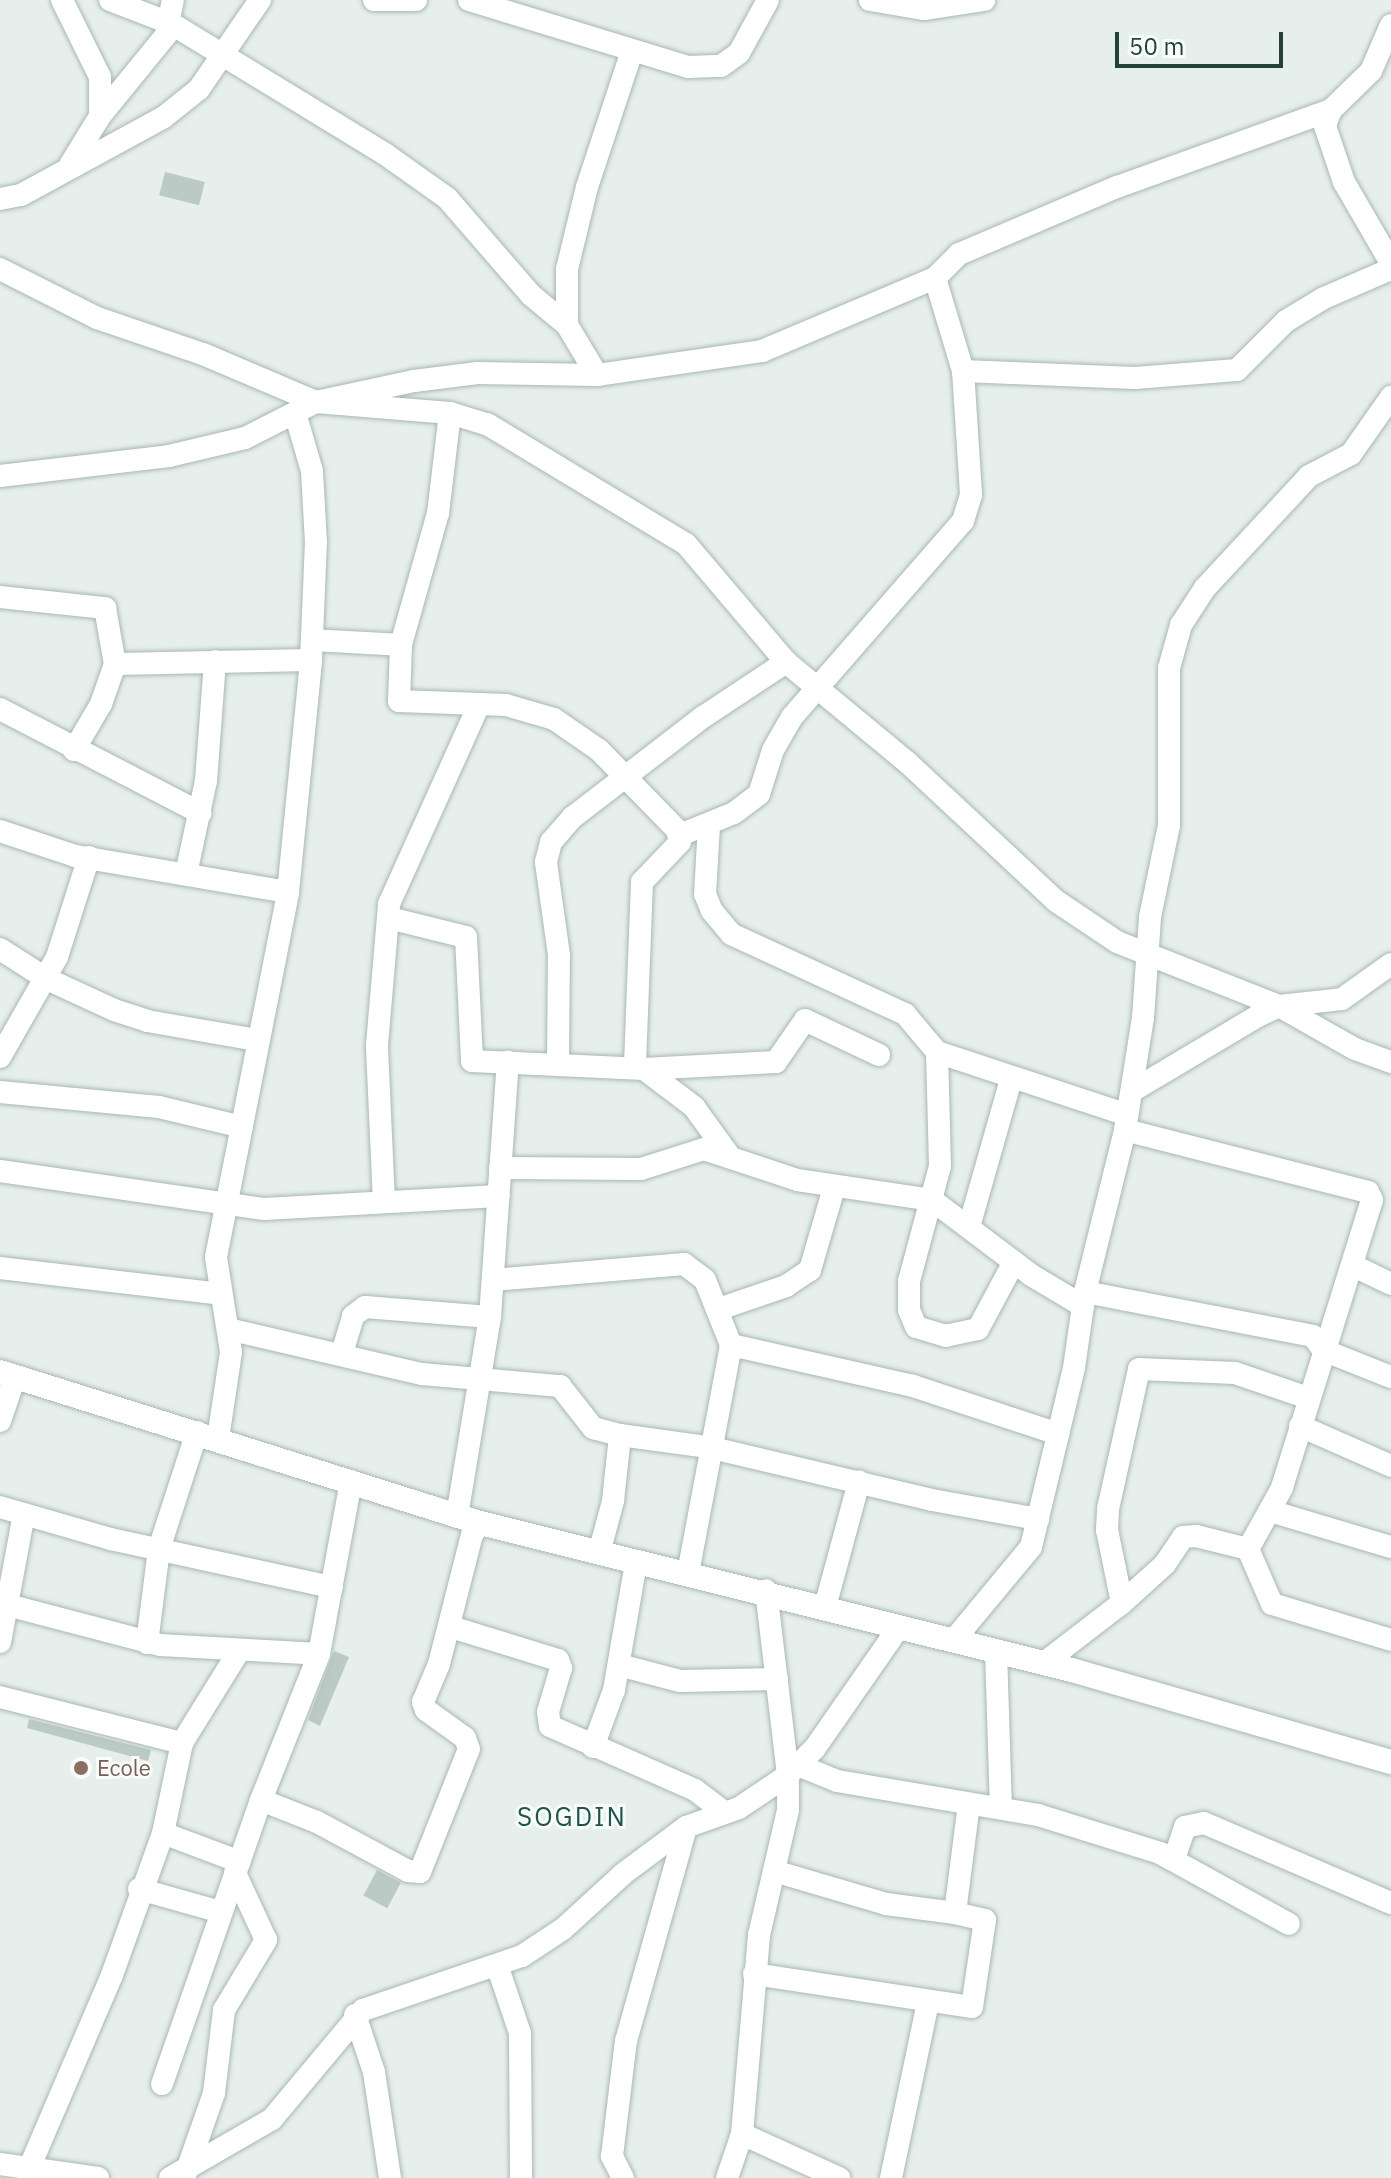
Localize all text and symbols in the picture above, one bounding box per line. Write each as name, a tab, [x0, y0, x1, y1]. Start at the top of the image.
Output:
scale bar	[1119, 16, 1287, 66]
text: 50 m	[1129, 30, 1184, 62]
place label: Ecole	[97, 1755, 151, 1781]
marker: Ecole	[72, 1759, 90, 1777]
district label: SOGDIN	[517, 1801, 627, 1833]

